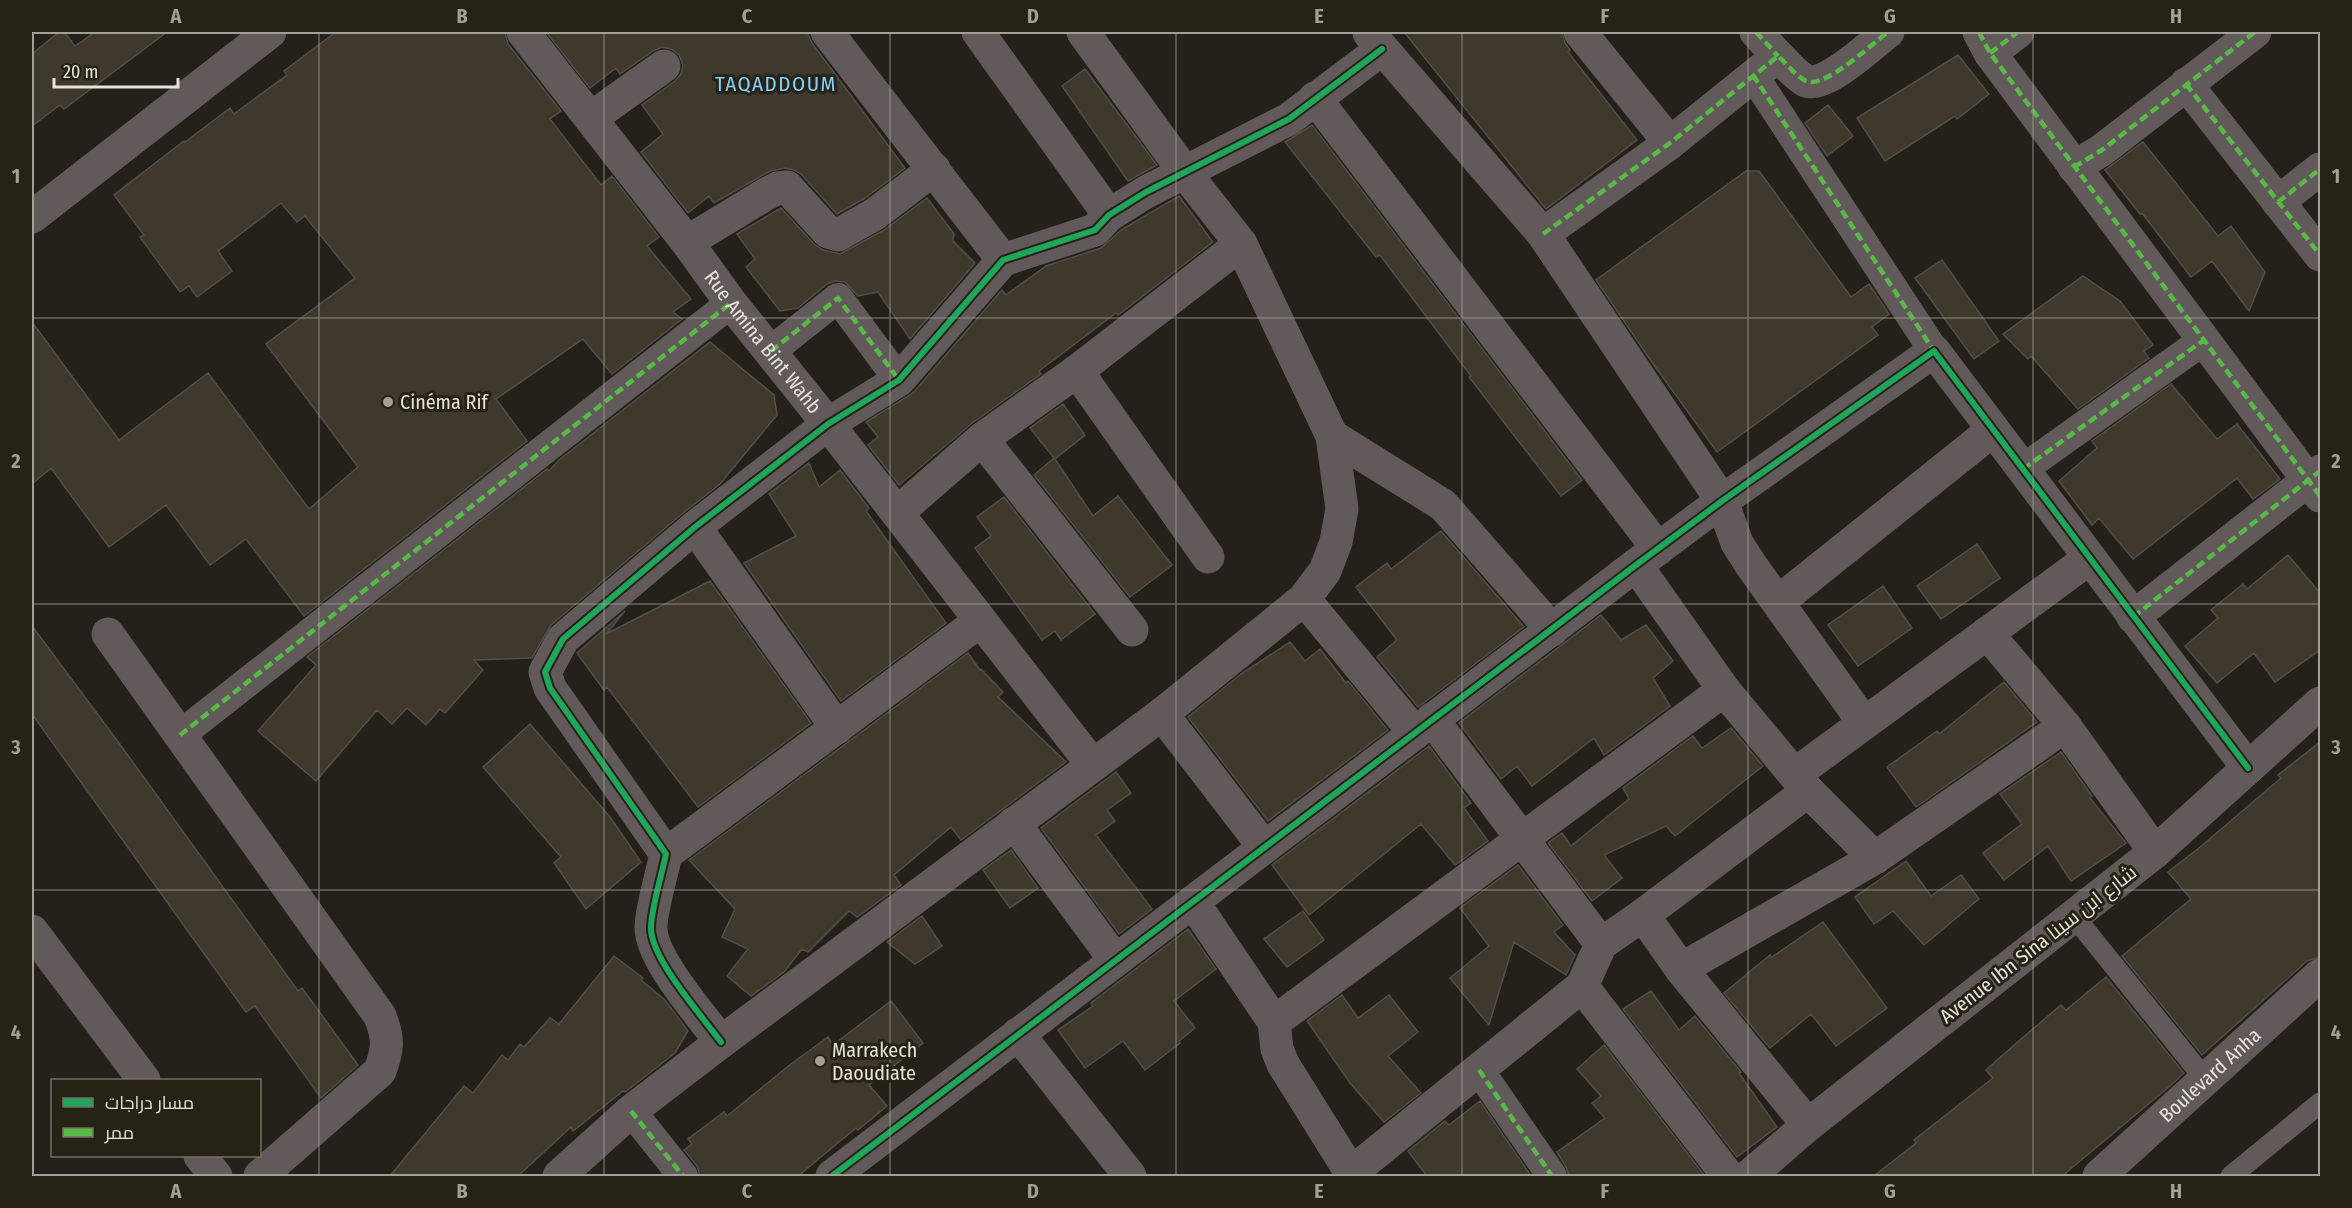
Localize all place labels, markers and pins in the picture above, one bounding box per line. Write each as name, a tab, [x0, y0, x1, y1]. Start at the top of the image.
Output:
place label: Cinéma Rif	[400, 390, 489, 414]
marker: Cinéma Rif	[381, 395, 395, 409]
place label: Marrakech Daoudiate	[832, 1038, 917, 1085]
marker: Marrakech Daoudiate	[813, 1054, 827, 1068]

